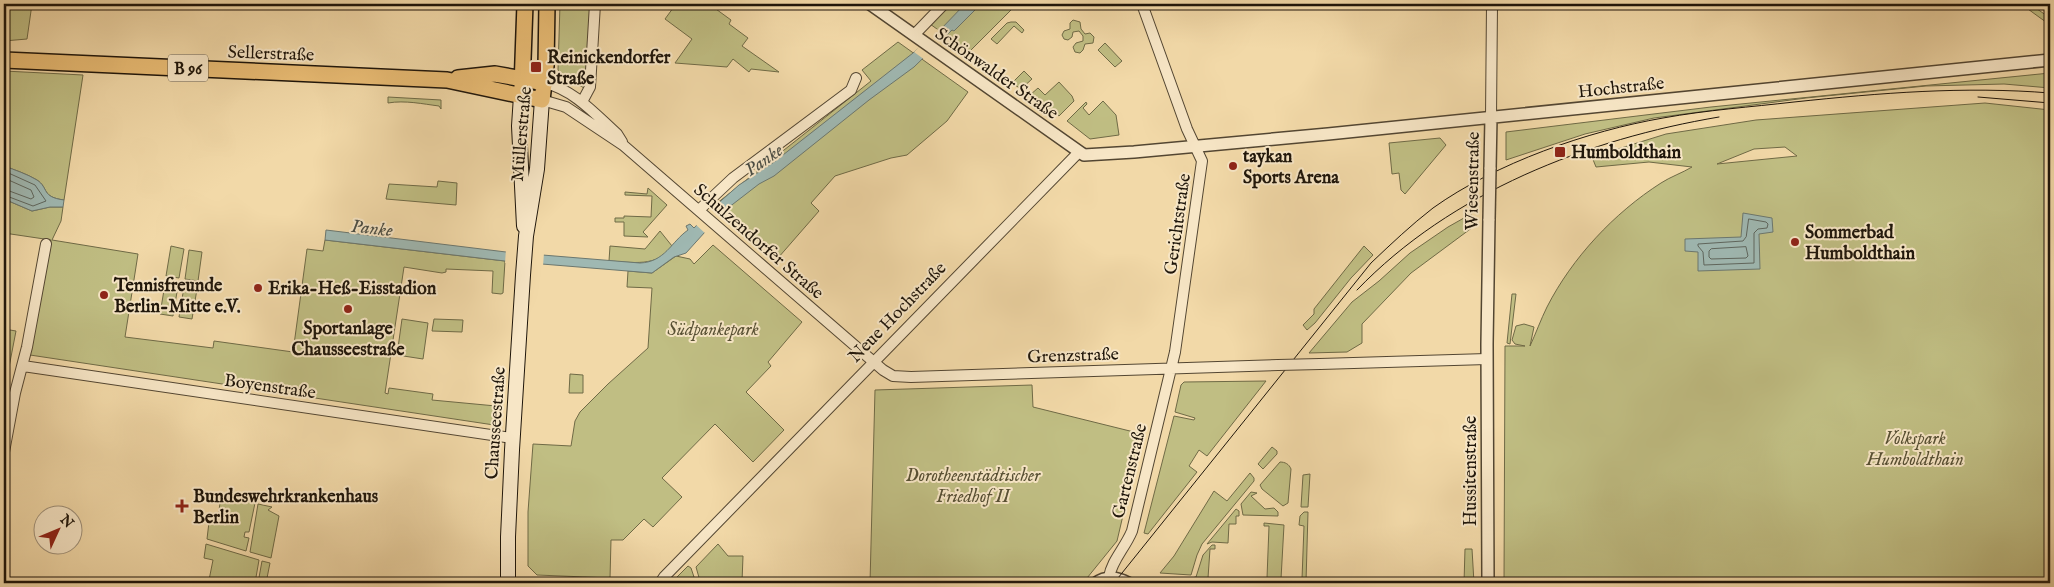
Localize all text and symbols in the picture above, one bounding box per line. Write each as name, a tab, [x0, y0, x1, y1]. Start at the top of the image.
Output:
street label: Schönwalder Straße	[930, 23, 1062, 125]
street label: Sellerstraße	[227, 41, 315, 68]
place label: Reinickendorfer Straße	[547, 47, 671, 91]
road number: B 96	[168, 54, 208, 82]
marker: Reinickendorfer Straße	[529, 60, 543, 74]
street label: Hochstraße	[1577, 73, 1665, 104]
street label: Müllerstraße	[507, 86, 538, 183]
street label: Wiesenstraße	[1461, 131, 1486, 231]
water label: Panke	[740, 138, 789, 182]
place label: Humboldthain	[1571, 142, 1681, 165]
marker: Humboldthain	[1553, 145, 1567, 159]
place label: taykan Sports Arena	[1242, 146, 1340, 190]
marker: taykan Sports Arena	[1227, 160, 1239, 172]
street label: Gerichtstraße	[1160, 172, 1197, 276]
street label: Schulzendorfer Straße	[688, 179, 828, 305]
water label: Panke	[350, 215, 394, 243]
place label: Sommerbad Humboldthain	[1805, 222, 1915, 266]
marker: Sommerbad Humboldthain	[1789, 236, 1801, 248]
street label: Neue Hochstraße	[844, 258, 952, 368]
place label: Tennisfreunde Berlin-Mitte e.V.	[113, 275, 241, 319]
place label: Erika-Heß-Eisstadion	[268, 278, 437, 301]
marker: Erika-Heß-Eisstadion	[252, 282, 264, 294]
marker: Tennisfreunde Berlin-Mitte e.V.	[98, 289, 110, 301]
marker: Sportanlage Chausseestraße	[342, 303, 354, 315]
place label: Sportanlage Chausseestraße	[291, 318, 405, 362]
park label: Südpankepark	[667, 319, 759, 342]
street label: Grenzstraße	[1027, 343, 1119, 370]
street label: Chausseestraße	[481, 366, 512, 480]
street label: Boyenstraße	[222, 370, 317, 405]
street label: Hussitenstraße	[1460, 416, 1483, 526]
street label: Gartenstraße	[1108, 421, 1153, 521]
park label: Volkspark Humboldthain	[1865, 428, 1964, 472]
park label: Dorotheenstädtischer Friedhof II	[906, 465, 1041, 509]
place label: Bundeswehrkrankenhaus Berlin	[193, 486, 379, 530]
marker: Bundeswehrkrankenhaus Berlin	[175, 499, 189, 513]
north arrow	[32, 504, 82, 554]
text: N	[55, 510, 77, 532]

